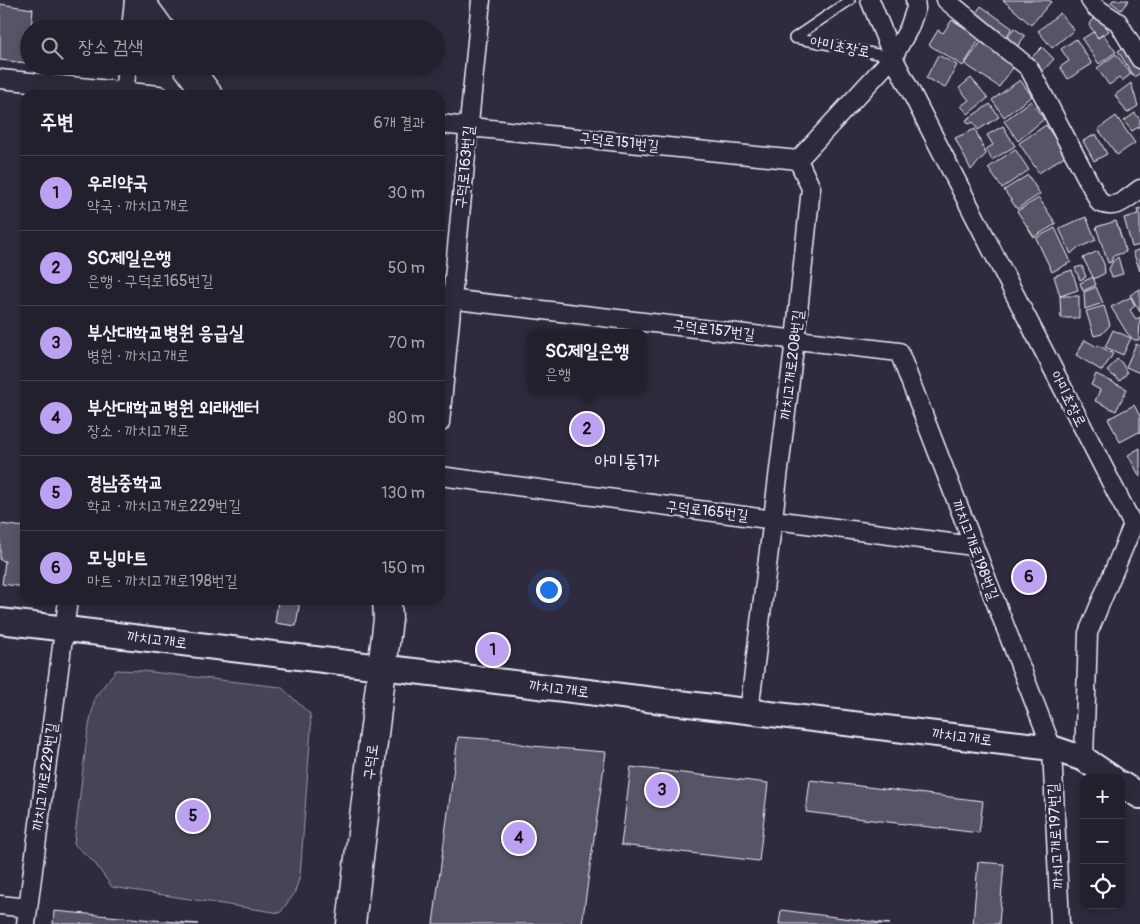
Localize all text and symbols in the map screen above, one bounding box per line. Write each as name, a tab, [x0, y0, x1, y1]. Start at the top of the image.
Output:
search box	[20, 20, 445, 75]
street label: 아미초장로	[809, 32, 871, 62]
icon: search	[38, 34, 66, 62]
text: 장소 검색	[78, 35, 143, 59]
text: 주변	[40, 109, 74, 136]
text: 6개 결과	[374, 113, 425, 133]
street label: 구덕로163번길	[451, 125, 479, 209]
street label: 구덕로151번길	[578, 128, 660, 156]
text: 우리약국	[87, 171, 148, 195]
text: 1	[53, 183, 59, 203]
text: 30 m	[387, 183, 425, 203]
text: 약국 · 까치고개로	[87, 196, 189, 216]
text: SC제일은행	[87, 246, 171, 270]
text: 2	[52, 258, 60, 278]
text: 50 m	[388, 258, 425, 278]
text: 은행 · 구덕로165번길	[87, 271, 213, 291]
street label: 까치고개로208번길	[776, 309, 808, 421]
street label: 구덕로157번길	[672, 316, 756, 344]
text: 부산대학교병원 응급실	[87, 321, 244, 345]
popup	[527, 329, 647, 394]
text: 3	[52, 333, 60, 353]
text: 70 m	[388, 333, 425, 353]
text: SC제일은행	[545, 339, 629, 363]
text: 병원 · 까치고개로	[87, 346, 189, 366]
text: 은행	[545, 364, 571, 384]
street label: 아미초장로	[1046, 368, 1090, 430]
text: 부산대학교병원 외래센터	[87, 396, 259, 420]
text: 4	[51, 408, 61, 428]
text: 80 m	[388, 408, 425, 428]
pin: 2	[571, 410, 603, 448]
text: 장소 · 까치고개로	[87, 421, 189, 441]
district label: 아미동1가	[595, 450, 660, 473]
text: 경남중학교	[87, 471, 163, 495]
text: 5	[52, 483, 60, 503]
text: 130 m	[381, 483, 425, 503]
text: 학교 · 까치고개로229번길	[87, 496, 241, 516]
street label: 구덕로165번길	[665, 497, 749, 525]
street label: 까치고개로198번길	[947, 497, 1003, 603]
text: 모닝마트	[87, 546, 148, 570]
text: 6	[51, 558, 61, 578]
text: 150 m	[381, 558, 425, 578]
pin: 6	[1013, 558, 1045, 596]
text: 마트 · 까치고개로198번길	[87, 571, 238, 591]
your location	[536, 577, 562, 603]
street label: 까치고개로	[126, 627, 188, 653]
pin: 1	[477, 631, 509, 669]
street label: 까치고개로	[528, 676, 590, 702]
street label: 까치고개로229번길	[28, 722, 62, 832]
street label: 까치고개로	[931, 724, 993, 750]
street label: 구덕로	[359, 743, 383, 781]
pin: 3	[646, 771, 678, 809]
map controls	[1080, 774, 1125, 909]
button: +	[1080, 774, 1125, 819]
street label: 까치고개로197번길	[1044, 783, 1068, 889]
pin: 5	[177, 797, 209, 835]
pin: 4	[503, 819, 535, 857]
button: −	[1080, 819, 1125, 864]
button: locate	[1080, 864, 1125, 909]

